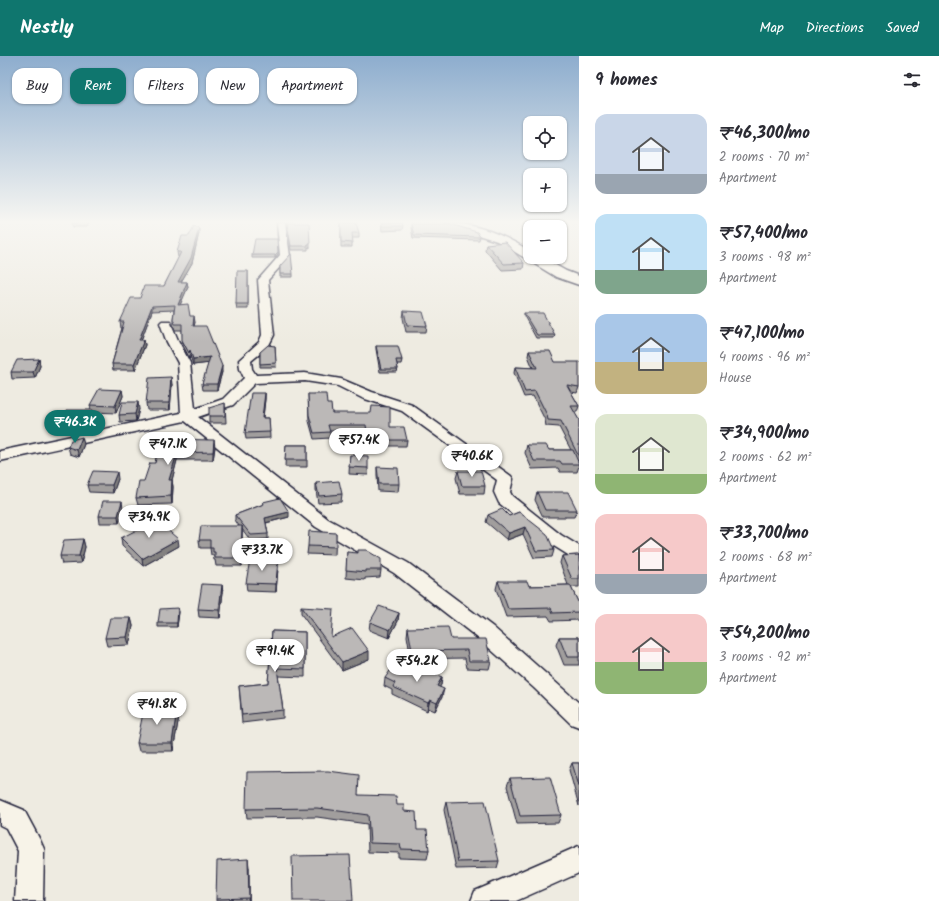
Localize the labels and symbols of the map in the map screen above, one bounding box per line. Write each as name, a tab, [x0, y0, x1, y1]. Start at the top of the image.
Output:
pin: ₹46.3K	[42, 410, 108, 444]
pin: ₹57.4K	[326, 428, 392, 462]
pin: ₹47.1K	[135, 432, 201, 466]
pin: ₹40.6K	[439, 444, 505, 478]
pin: ₹34.9K	[116, 505, 182, 539]
pin: ₹33.7K	[229, 538, 295, 572]
pin: ₹91.4K	[242, 639, 308, 673]
pin: ₹54.2K	[384, 649, 450, 683]
pin: ₹41.8K	[124, 692, 190, 726]

